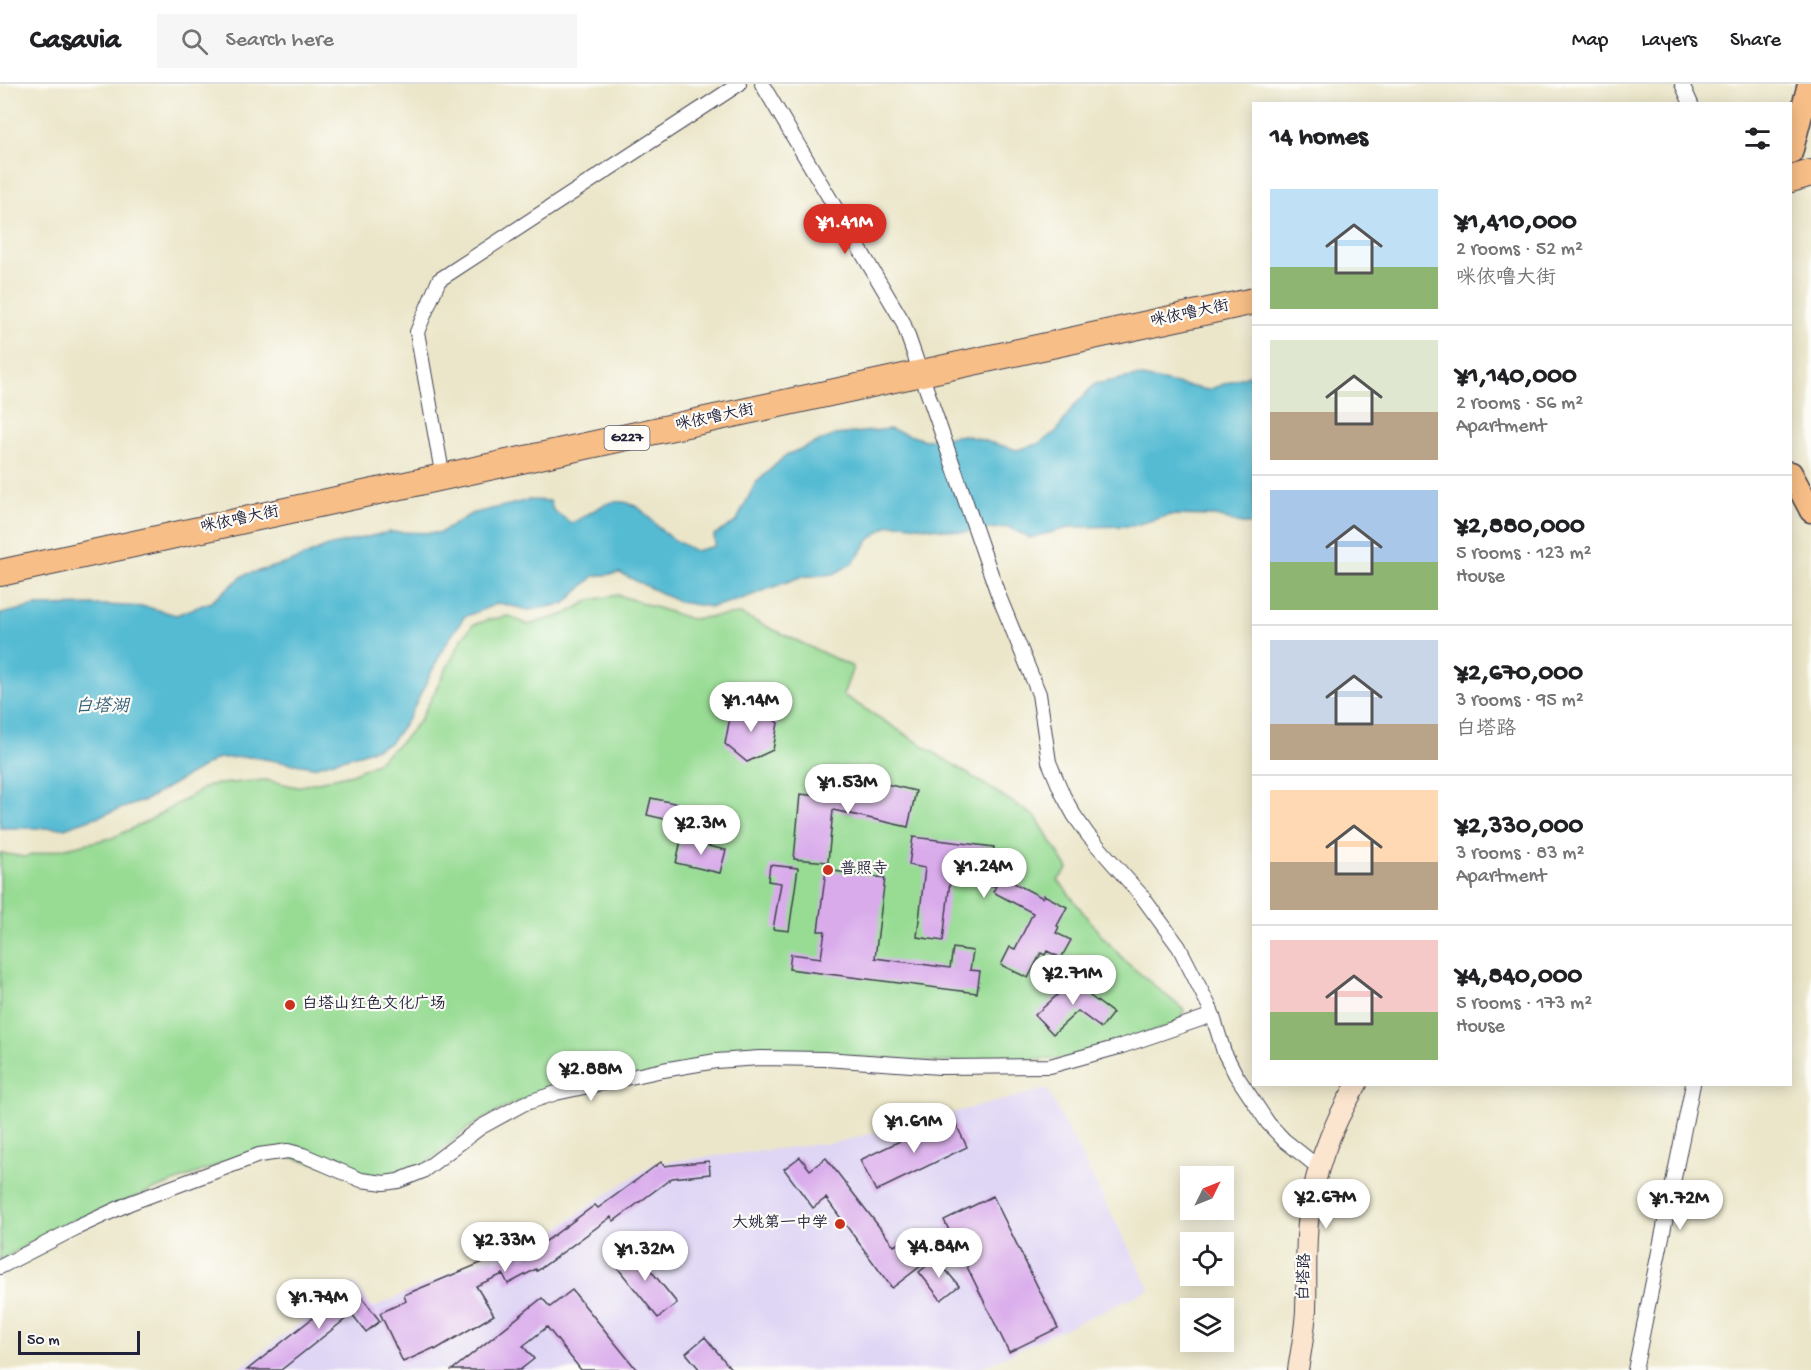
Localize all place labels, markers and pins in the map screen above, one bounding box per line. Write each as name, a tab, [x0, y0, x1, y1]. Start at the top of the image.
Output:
pin: ¥1.41M	[796, 204, 894, 255]
pin: ¥1.14M	[702, 682, 800, 733]
pin: ¥1.53M	[799, 764, 897, 815]
pin: ¥2.3M	[659, 805, 743, 856]
pin: ¥1.24M	[935, 848, 1033, 899]
place label: 普照寺	[840, 859, 888, 880]
marker: 普照寺	[821, 863, 835, 877]
pin: ¥2.71M	[1024, 955, 1122, 1006]
place label: 白塔山红色文化广场	[302, 994, 446, 1015]
marker: 白塔山红色文化广场	[283, 998, 297, 1012]
pin: ¥2.88M	[542, 1051, 640, 1102]
pin: ¥1.61M	[865, 1103, 963, 1154]
pin: ¥2.67M	[1277, 1179, 1375, 1230]
pin: ¥1.72M	[1631, 1180, 1729, 1231]
place label: 大姚第一中学	[732, 1213, 828, 1234]
marker: 大姚第一中学	[833, 1217, 847, 1231]
pin: ¥2.33M	[456, 1222, 554, 1273]
pin: ¥4.84M	[890, 1228, 988, 1279]
pin: ¥1.32M	[596, 1231, 694, 1282]
pin: ¥1.74M	[270, 1279, 368, 1330]

